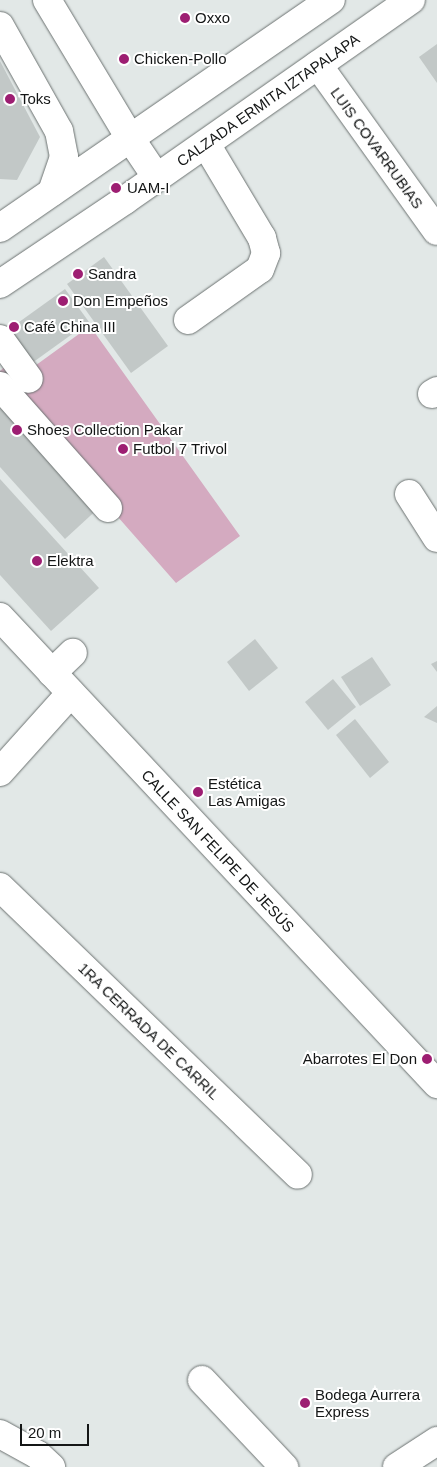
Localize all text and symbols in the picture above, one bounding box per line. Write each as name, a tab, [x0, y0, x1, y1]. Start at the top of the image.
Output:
place label: Oxxo	[195, 9, 230, 27]
marker: Oxxo	[179, 12, 191, 24]
street label: CALZADA ERMITA IZTAPALAPA	[172, 29, 364, 171]
place label: Chicken-Pollo	[134, 50, 227, 68]
marker: Chicken-Pollo	[118, 53, 130, 65]
street label: LUIS COVARRUBIAS	[327, 84, 427, 212]
place label: Toks	[20, 90, 51, 108]
marker: Toks	[4, 93, 16, 105]
place label: UAM-I	[127, 179, 169, 197]
marker: UAM-I	[109, 181, 123, 195]
place label: Sandra	[88, 265, 136, 283]
marker: Sandra	[72, 268, 84, 280]
place label: Don Empeños	[73, 292, 168, 310]
marker: Don Empeños	[57, 295, 69, 307]
place label: Café China III	[24, 318, 116, 336]
marker: Café China III	[8, 321, 20, 333]
place label: Shoes Collection Pakar	[27, 421, 183, 439]
marker: Shoes Collection Pakar	[11, 424, 23, 436]
place label: Futbol 7 Trivol	[133, 440, 227, 458]
marker: Futbol 7 Trivol	[117, 443, 129, 455]
place label: Elektra	[47, 552, 94, 570]
marker: Elektra	[31, 555, 43, 567]
street label: CALLE SAN FELIPE DE JESÚS	[138, 766, 298, 936]
place label: Estética Las Amigas	[208, 774, 286, 809]
marker: Estética Las Amigas	[192, 786, 204, 798]
street label: 1RA CERRADA DE CARRIL	[74, 958, 224, 1104]
place label: Abarrotes El Don	[303, 1050, 417, 1068]
marker: Abarrotes El Don	[421, 1053, 433, 1065]
place label: Bodega Aurrera Express	[315, 1385, 421, 1420]
marker: Bodega Aurrera Express	[299, 1397, 311, 1409]
scale bar	[22, 1414, 91, 1446]
text: 20 m	[28, 1424, 61, 1441]

